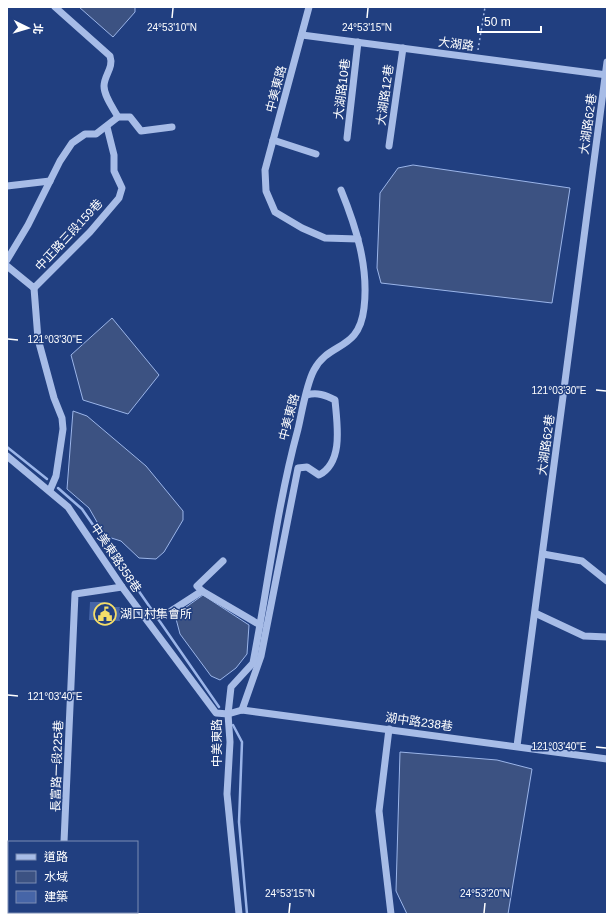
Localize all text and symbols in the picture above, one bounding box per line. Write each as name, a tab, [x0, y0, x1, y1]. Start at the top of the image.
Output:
north arrow	[8, 8, 48, 48]
scale bar	[478, 8, 541, 34]
text: 50 m	[484, 15, 511, 29]
text: 24°53'10"N	[147, 22, 197, 33]
text: 24°53'15"N	[342, 22, 392, 33]
text: 北	[32, 23, 44, 35]
street label: 大湖路	[437, 35, 475, 53]
street label: 大湖路10巷	[331, 58, 353, 120]
street label: 中美東路	[263, 64, 289, 114]
street label: 大湖路12巷	[374, 64, 396, 126]
street label: 大湖路62巷	[577, 93, 599, 155]
street label: 中正路三段159巷	[32, 197, 106, 273]
text: 121°03'30"E	[27, 334, 83, 345]
text: 121°03'30"E	[531, 385, 587, 396]
street label: 中美東路	[276, 392, 302, 442]
street label: 大湖路62巷	[535, 414, 557, 476]
street label: 中美東路358巷	[88, 521, 144, 595]
public building icon: 湖口村集會所	[92, 601, 118, 627]
place label: 湖口村集會所	[120, 607, 192, 621]
text: 121°03'40"E	[27, 691, 83, 702]
street label: 湖中路238巷	[384, 710, 454, 734]
street label: 中美東路	[210, 719, 224, 767]
street label: 長富路一段225巷	[48, 720, 66, 812]
text: 121°03'40"E	[531, 741, 587, 752]
legend	[8, 841, 138, 913]
text: 道路	[44, 850, 68, 864]
text: 水域	[44, 870, 68, 884]
text: 24°53'15"N	[265, 888, 315, 899]
text: 24°53'20"N	[460, 888, 510, 899]
text: 建築	[44, 890, 68, 904]

